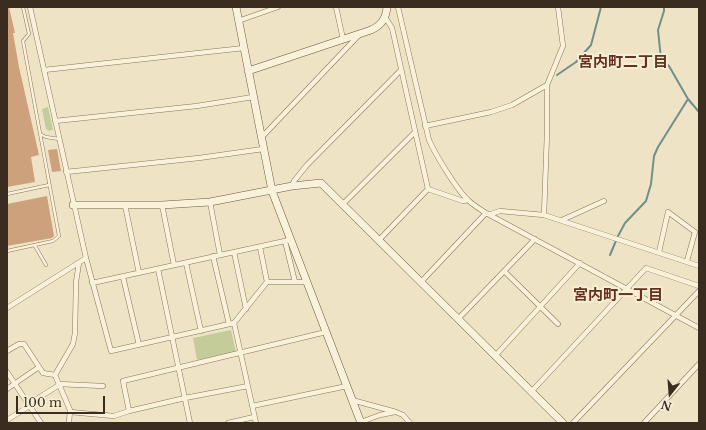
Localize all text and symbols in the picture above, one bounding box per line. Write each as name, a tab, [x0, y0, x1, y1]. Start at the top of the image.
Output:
district label: 宮内町二丁目	[578, 54, 668, 72]
district label: 宮内町一丁目	[573, 287, 663, 305]
north arrow	[650, 374, 690, 414]
scale bar	[18, 388, 107, 414]
text: 100 m	[23, 395, 62, 410]
text: N	[659, 397, 673, 414]

